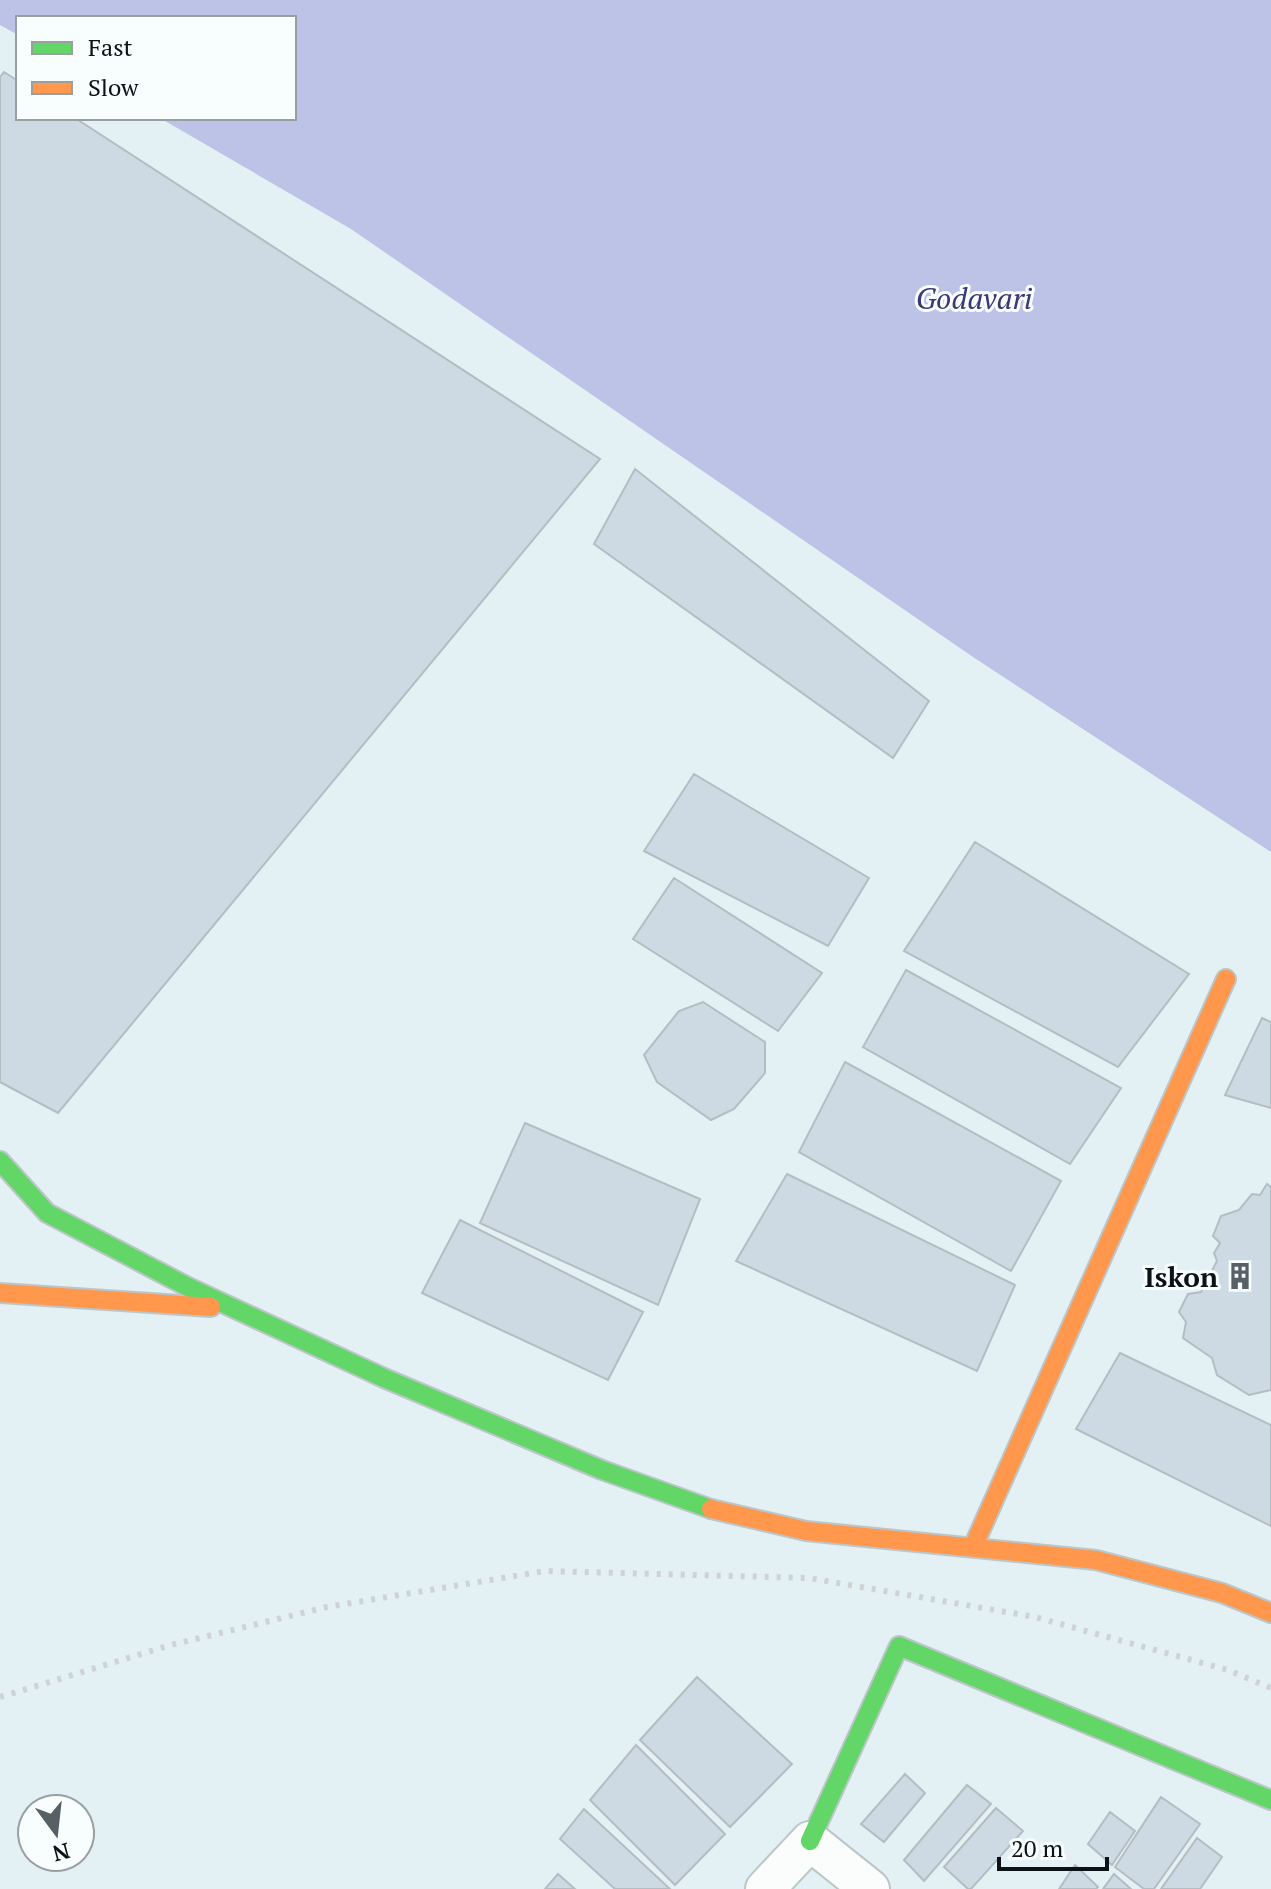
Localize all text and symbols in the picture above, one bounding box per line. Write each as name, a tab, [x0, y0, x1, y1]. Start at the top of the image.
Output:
legend	[16, 16, 296, 120]
text: Fast	[88, 31, 133, 63]
text: Slow	[88, 71, 139, 103]
water label: Godavari	[916, 278, 1033, 318]
place label: Iskon	[1144, 1258, 1218, 1295]
building icon: Iskon	[1225, 1261, 1255, 1291]
north arrow	[16, 1793, 96, 1873]
scale bar	[999, 1821, 1107, 1871]
text: 20 m	[1011, 1832, 1063, 1864]
text: N	[49, 1837, 73, 1869]

